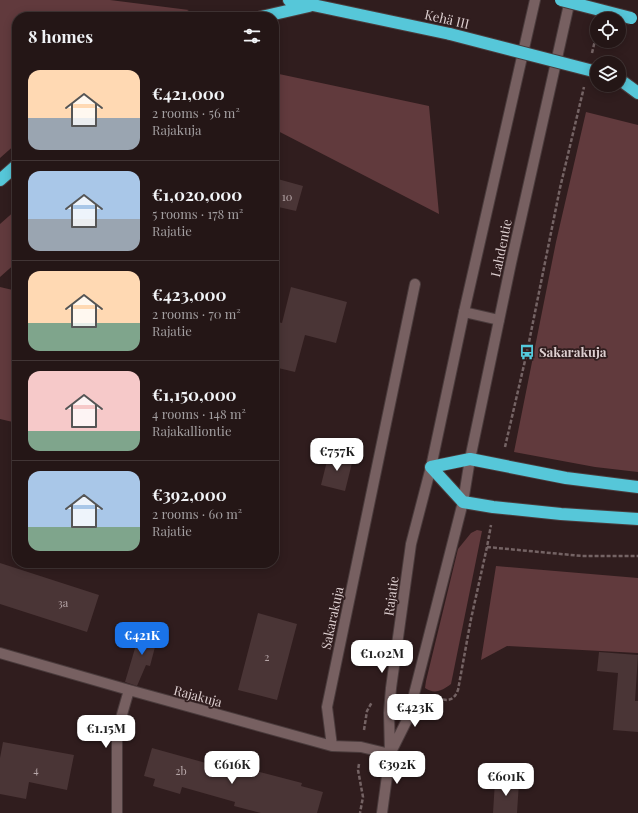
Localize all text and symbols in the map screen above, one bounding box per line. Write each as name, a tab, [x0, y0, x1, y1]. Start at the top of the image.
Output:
street label: Kehä III	[423, 5, 471, 32]
map controls	[590, 12, 626, 92]
button: locate	[590, 12, 626, 48]
text: 8 homes	[28, 25, 93, 47]
icon: filters	[241, 25, 263, 47]
button: layers	[590, 56, 626, 92]
text: €421,000	[152, 82, 225, 104]
icon: home	[60, 86, 108, 134]
text: 2 rooms · 56 m²	[152, 104, 240, 121]
text: Rajakuja	[152, 121, 202, 138]
text: €1,020,000	[152, 183, 242, 205]
icon: home	[60, 187, 108, 235]
house number: 10	[282, 189, 293, 204]
text: 5 rooms · 178 m²	[152, 205, 244, 222]
street label: Lahdentie	[486, 217, 515, 278]
text: Rajatie	[152, 222, 192, 239]
text: €423,000	[152, 283, 227, 305]
icon: home	[60, 287, 108, 335]
text: 2 rooms · 70 m²	[152, 305, 241, 322]
text: Rajatie	[152, 322, 192, 339]
bus stop icon: Sakarakuja	[518, 343, 536, 361]
place label: Sakarakuja	[539, 343, 607, 360]
text: €1,150,000	[152, 383, 237, 405]
icon: home	[60, 387, 108, 435]
text: 4 rooms · 148 m²	[152, 405, 246, 422]
text: Rajakalliontie	[152, 422, 231, 439]
pin: €757K	[309, 438, 365, 472]
text: €757K	[319, 442, 355, 459]
text: €392,000	[152, 483, 227, 505]
icon: home	[60, 487, 108, 535]
text: 2 rooms · 60 m²	[152, 505, 242, 522]
text: Rajatie	[152, 522, 192, 539]
street label: Rajatie	[379, 575, 402, 617]
street label: Sakarakuja	[317, 584, 347, 651]
house number: 3a	[58, 595, 69, 610]
pin: €421K	[114, 622, 170, 656]
text: €421K	[124, 626, 160, 643]
pin: €1.02M	[349, 640, 415, 674]
text: €1.02M	[360, 644, 404, 661]
house number: 2	[264, 649, 270, 664]
street label: Rajakuja	[172, 681, 225, 710]
pin: €423K	[387, 694, 443, 728]
text: €423K	[396, 698, 434, 715]
pin: €1.15M	[73, 715, 139, 749]
text: €1.15M	[86, 719, 126, 736]
pin: €616K	[204, 751, 260, 785]
pin: €392K	[369, 751, 425, 785]
text: €616K	[213, 755, 251, 772]
text: €392K	[378, 755, 416, 772]
house number: 4	[33, 762, 39, 777]
house number: 2b	[175, 763, 187, 778]
pin: €601K	[478, 763, 534, 797]
text: €601K	[487, 767, 525, 784]

